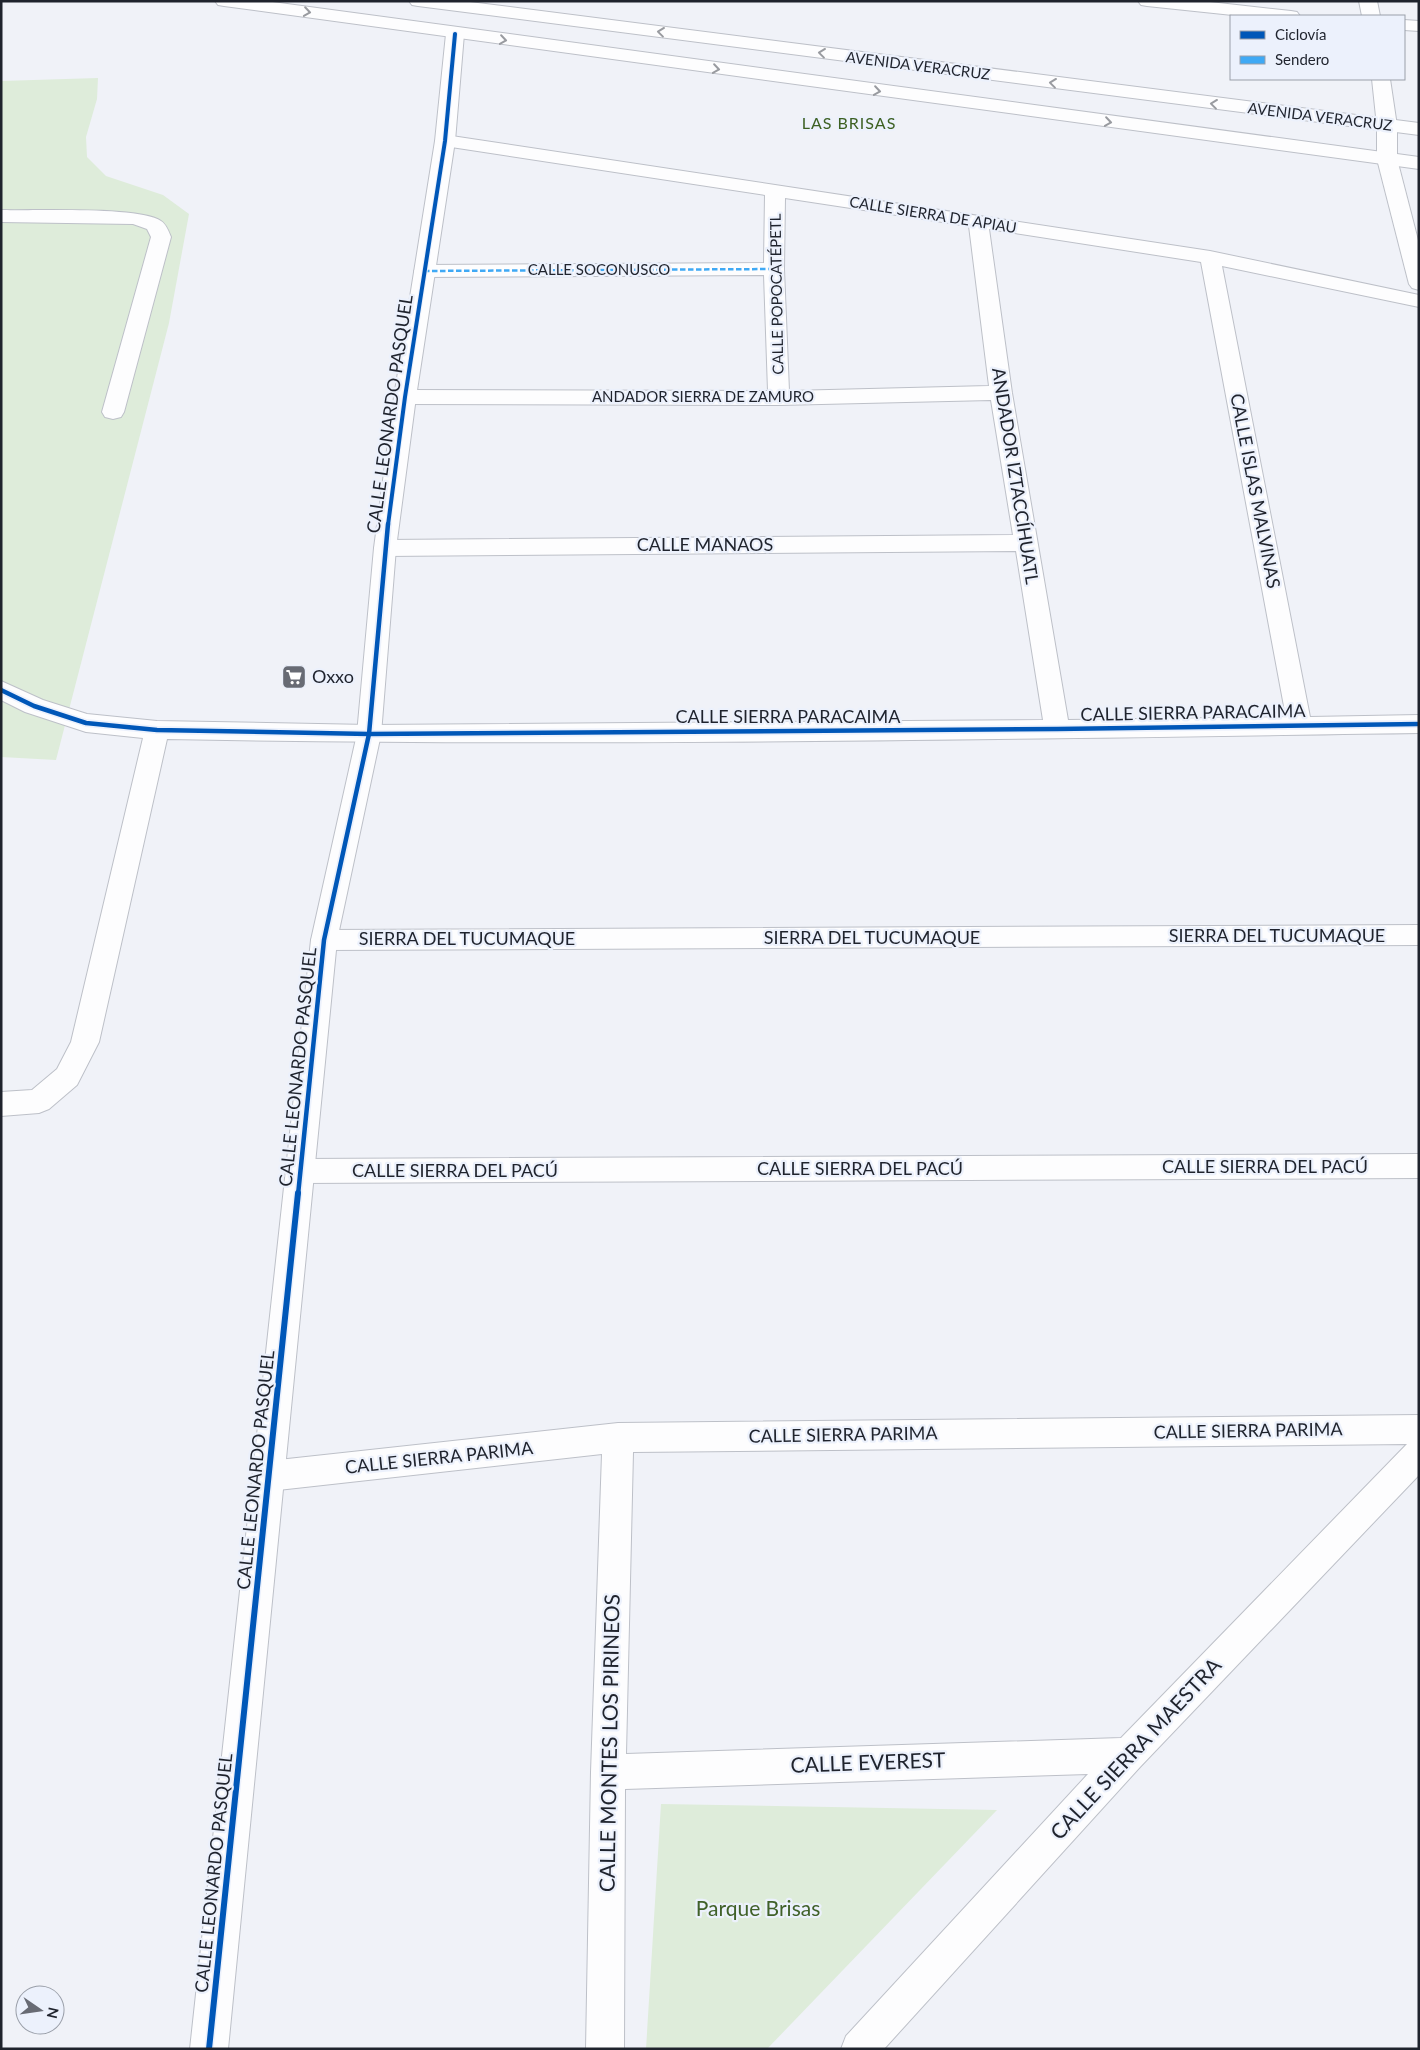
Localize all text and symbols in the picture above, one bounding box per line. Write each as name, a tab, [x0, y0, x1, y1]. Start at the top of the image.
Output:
one-way arrow	[304, 6, 312, 17]
legend	[1230, 15, 1405, 80]
text: Ciclovía	[1275, 25, 1326, 43]
one-way arrow	[657, 28, 665, 38]
one-way arrow	[499, 35, 507, 45]
street label: AVENIDA VERACRUZ	[845, 47, 991, 83]
one-way arrow	[818, 48, 826, 59]
text: Sendero	[1275, 50, 1329, 68]
one-way arrow	[713, 63, 721, 74]
one-way arrow	[1049, 78, 1057, 89]
one-way arrow	[874, 85, 882, 96]
street label: AVENIDA VERACRUZ	[1247, 98, 1393, 134]
one-way arrow	[1210, 99, 1218, 109]
district label: LAS BRISAS	[802, 113, 896, 132]
one-way arrow	[1104, 116, 1112, 127]
street label: CALLE SIERRA DE APIAU	[848, 192, 1018, 236]
street label: CALLE POPOCATÉPETL	[766, 213, 786, 375]
street label: CALLE SOCONUSCO	[528, 260, 670, 278]
street label: CALLE LEONARDO PASQUEL	[361, 293, 417, 534]
street label: ANDADOR IZTACCÍHUATL	[988, 366, 1044, 586]
street label: ANDADOR SIERRA DE ZAMURO	[592, 387, 814, 405]
street label: CALLE ISLAS MALVINAS	[1226, 392, 1286, 590]
street label: CALLE MANAOS	[637, 533, 773, 555]
supermarket icon: Oxxo	[281, 664, 307, 690]
place label: Oxxo	[312, 665, 354, 687]
street label: CALLE SIERRA PARACAIMA	[1080, 699, 1306, 725]
street label: CALLE SIERRA PARACAIMA	[675, 705, 901, 727]
street label: SIERRA DEL TUCUMAQUE	[1169, 924, 1385, 946]
street label: SIERRA DEL TUCUMAQUE	[764, 926, 980, 948]
street label: SIERRA DEL TUCUMAQUE	[359, 927, 575, 949]
street label: CALLE LEONARDO PASQUEL	[273, 946, 321, 1188]
street label: CALLE SIERRA DEL PACÚ	[1162, 1155, 1368, 1177]
street label: CALLE SIERRA DEL PACÚ	[757, 1157, 963, 1179]
street label: CALLE SIERRA DEL PACÚ	[352, 1159, 558, 1181]
street label: CALLE LEONARDO PASQUEL	[231, 1349, 279, 1591]
street label: CALLE SIERRA PARIMA	[1153, 1417, 1343, 1443]
street label: CALLE SIERRA PARIMA	[748, 1421, 938, 1447]
street label: CALLE SIERRA PARIMA	[344, 1436, 535, 1478]
street label: CALLE MONTES LOS PIRINEOS	[593, 1594, 624, 1892]
street label: CALLE SIERRA MAESTRA	[1044, 1652, 1226, 1844]
street label: CALLE EVEREST	[790, 1746, 946, 1777]
street label: CALLE LEONARDO PASQUEL	[189, 1752, 237, 1994]
park label: Parque Brisas	[696, 1895, 820, 1920]
north arrow	[15, 1985, 65, 2035]
text: N	[44, 2006, 63, 2020]

